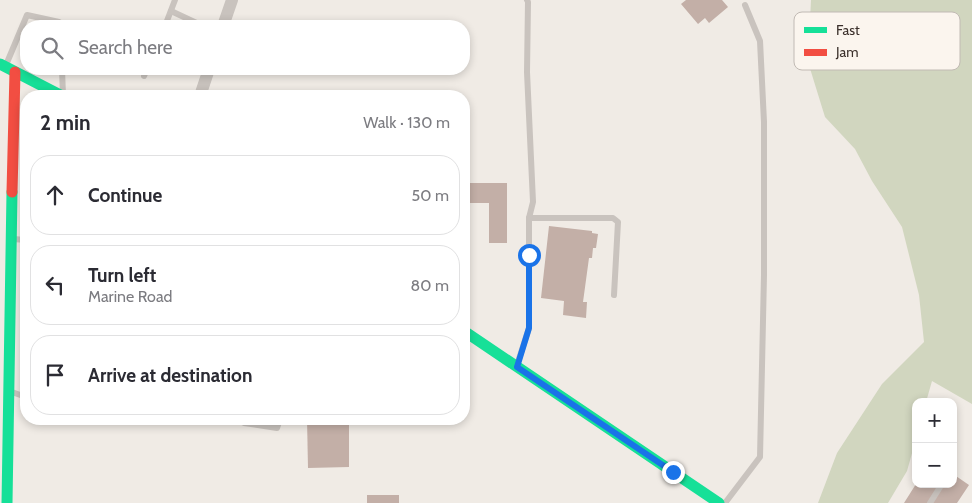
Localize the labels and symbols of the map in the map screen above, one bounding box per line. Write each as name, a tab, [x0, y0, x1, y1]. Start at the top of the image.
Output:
legend	[794, 12, 960, 70]
text: Fast	[836, 21, 860, 39]
text: Jam	[835, 43, 858, 61]
route start	[518, 244, 541, 267]
route end	[662, 461, 685, 484]

